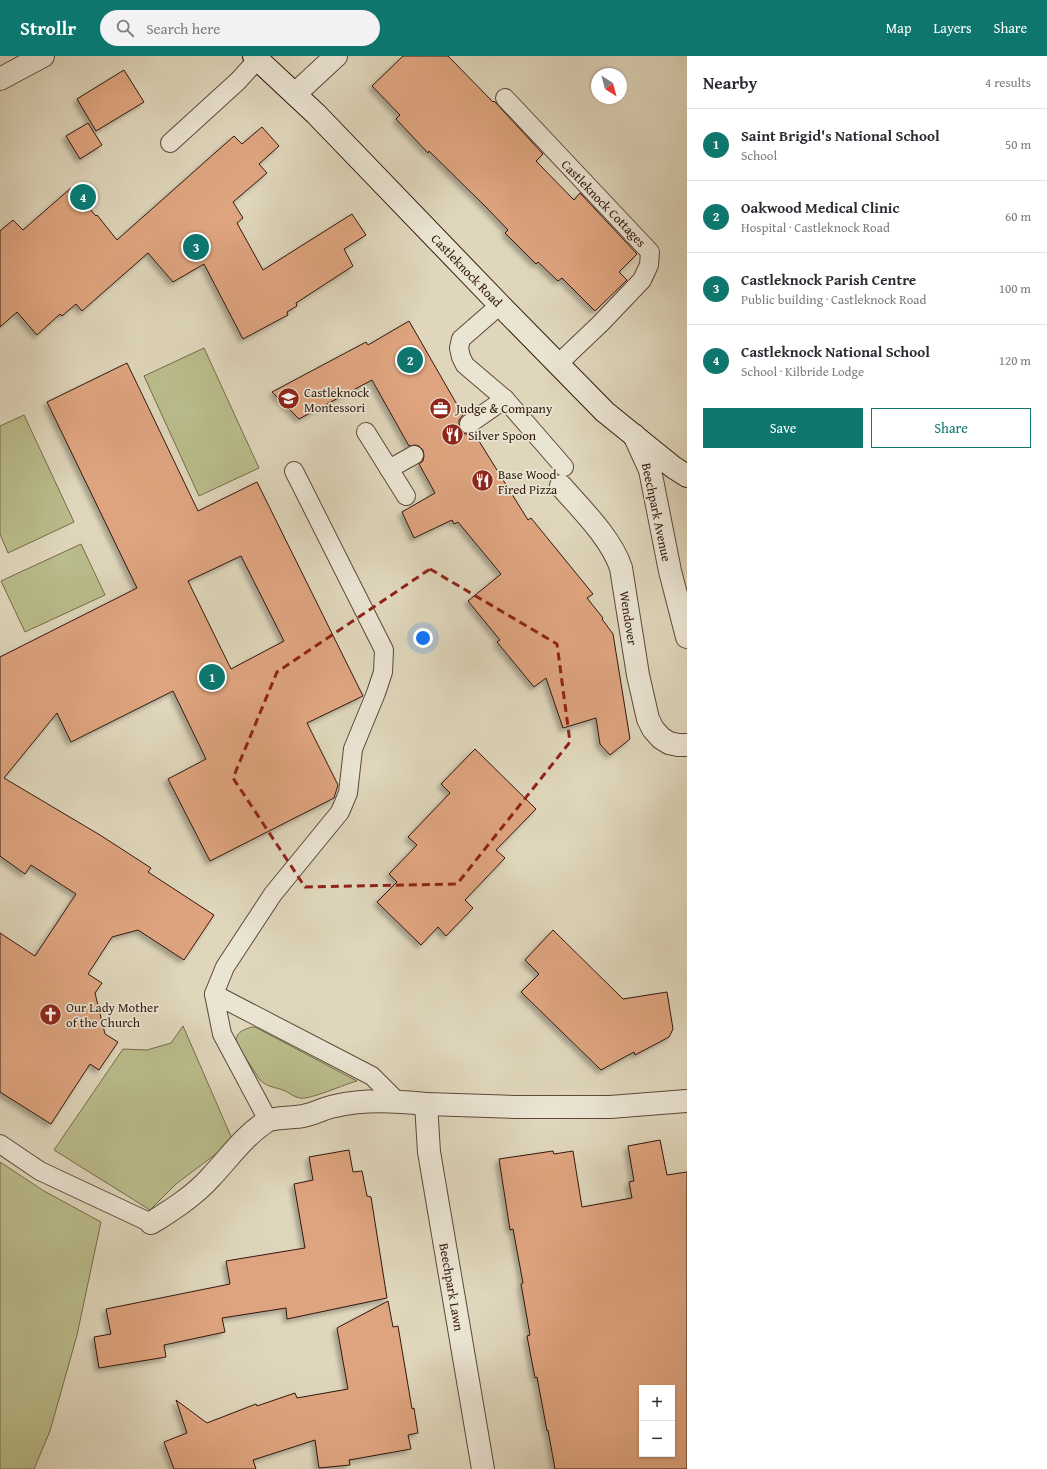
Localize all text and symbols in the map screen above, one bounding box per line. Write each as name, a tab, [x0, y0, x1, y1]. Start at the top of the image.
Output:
search box	[100, 10, 380, 46]
text: Strollr	[20, 14, 76, 42]
icon: search	[114, 17, 136, 39]
text: Search here	[146, 18, 220, 39]
text: Map	[886, 18, 912, 38]
text: Layers	[934, 18, 972, 38]
text: Share	[994, 18, 1027, 38]
north arrow	[591, 68, 627, 104]
text: Nearby	[703, 70, 757, 95]
text: 4 results	[985, 73, 1031, 92]
text: Saint Brigid's National School	[741, 125, 940, 146]
text: 1	[713, 135, 719, 154]
text: 50 m	[1005, 135, 1031, 154]
text: School	[741, 146, 777, 165]
street label: Castleknock Cottages	[557, 155, 650, 251]
pin: 4	[70, 182, 96, 212]
text: Oakwood Medical Clinic	[741, 197, 899, 218]
text: 2	[713, 207, 719, 226]
text: 60 m	[1005, 207, 1031, 226]
text: Hospital · Castleknock Road	[741, 218, 890, 237]
street label: Castleknock Road	[427, 229, 507, 311]
pin: 3	[183, 232, 209, 262]
text: Castleknock Parish Centre	[741, 269, 916, 290]
text: 3	[713, 279, 719, 298]
text: 100 m	[999, 279, 1031, 298]
text: Public building · Castleknock Road	[741, 290, 926, 309]
text: Castleknock National School	[741, 341, 930, 362]
pin: 2	[397, 345, 423, 375]
text: 4	[713, 351, 719, 370]
text: 120 m	[999, 351, 1031, 370]
text: School · Kilbride Lodge	[741, 362, 864, 381]
place label: Castleknock Montessori	[304, 383, 370, 417]
school or university icon: Castleknock Montessori	[276, 386, 302, 412]
office icon: Judge & Company	[427, 395, 453, 421]
place label: Judge & Company	[454, 399, 553, 418]
button: Save	[703, 408, 863, 448]
button: Share	[871, 408, 1031, 448]
restaurant icon: Silver Spoon	[440, 422, 466, 448]
place label: Silver Spoon	[468, 426, 537, 445]
street label: Beechpark Avenue	[637, 461, 676, 563]
place label: Base Wood Fired Pizza	[498, 465, 558, 499]
restaurant icon: Base Wood Fired Pizza	[470, 468, 496, 494]
street label: Wendover	[615, 589, 642, 647]
your location	[413, 628, 433, 648]
pin: 1	[199, 662, 225, 692]
place label: Our Lady Mother of the Church	[66, 998, 159, 1032]
church icon: Our Lady Mother of the Church	[37, 1001, 63, 1027]
street label: Beechpark Lawn	[434, 1241, 469, 1333]
map controls	[639, 1385, 675, 1457]
button: +	[639, 1385, 675, 1421]
button: −	[639, 1421, 675, 1457]

